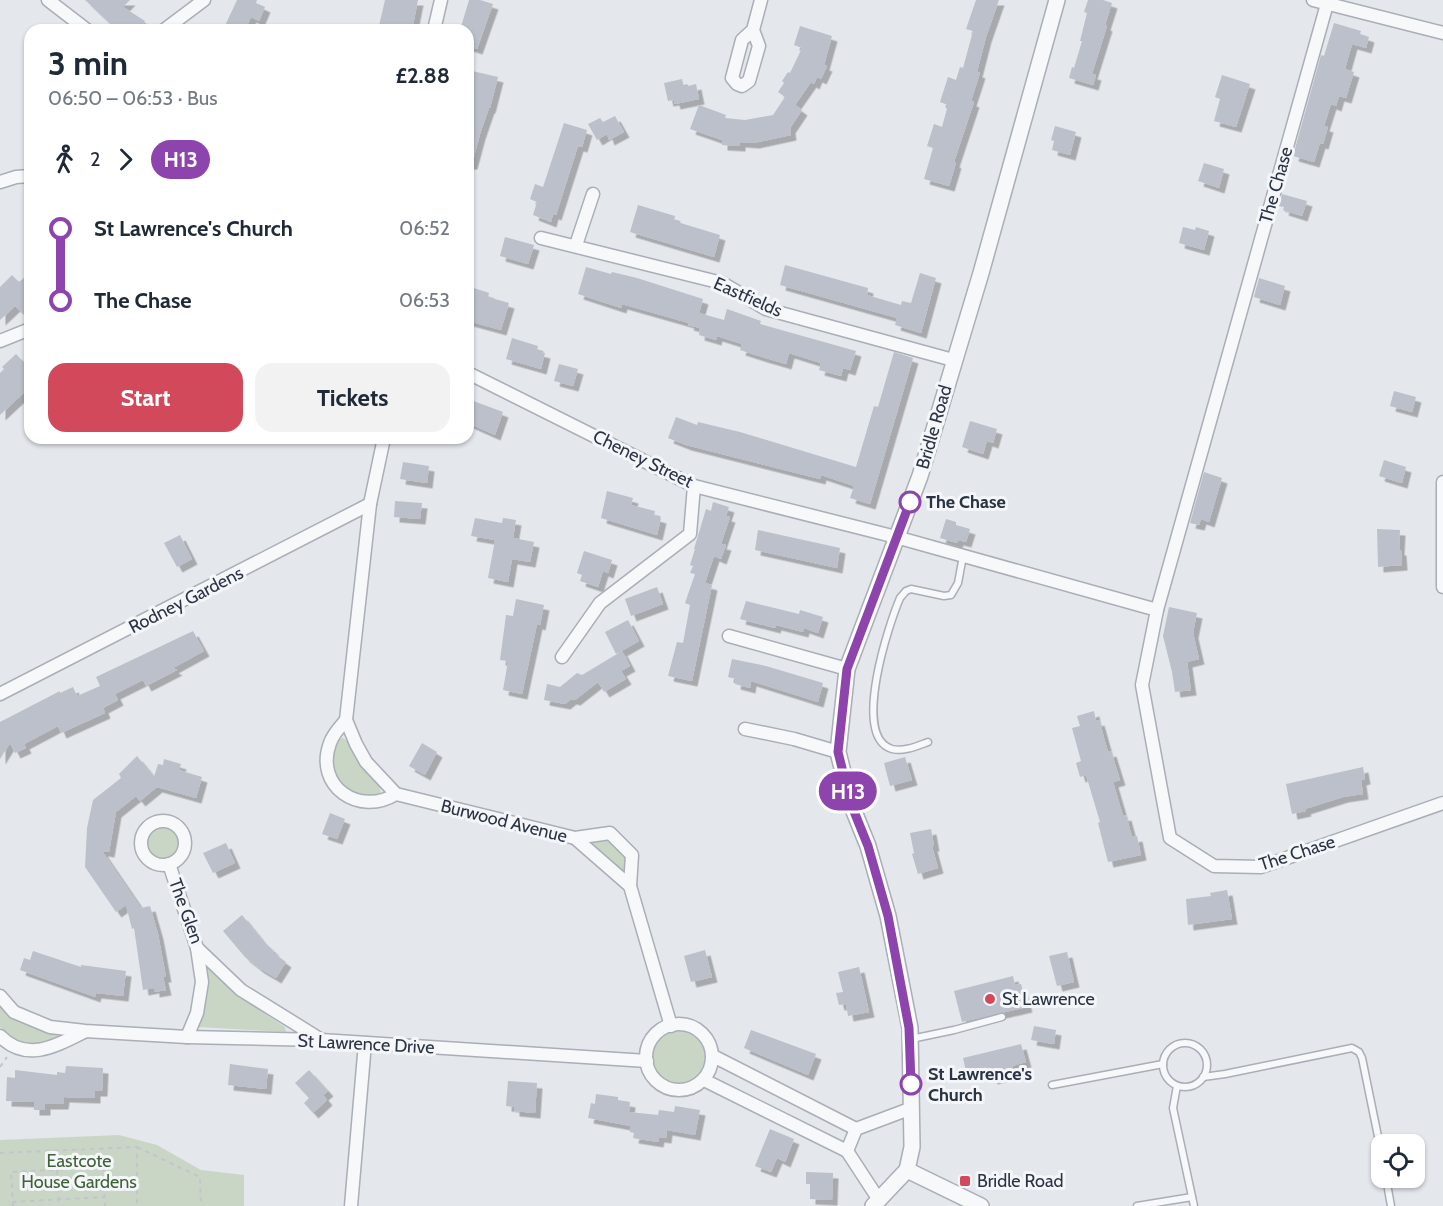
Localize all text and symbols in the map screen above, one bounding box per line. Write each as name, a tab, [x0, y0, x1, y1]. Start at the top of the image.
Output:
text: 3 min	[48, 43, 128, 83]
text: £2.88	[395, 62, 450, 89]
text: 06:50 – 06:53 · Bus	[48, 86, 218, 110]
icon: walk	[48, 143, 81, 176]
icon: forward	[109, 143, 142, 176]
street label: The Chase	[1255, 144, 1297, 226]
text: 2	[90, 147, 100, 171]
text: H13	[163, 147, 198, 172]
text: St Lawrence's Church	[94, 215, 293, 242]
text: 06:52	[399, 216, 450, 240]
street label: Eastfields	[710, 272, 786, 322]
text: The Chase	[94, 287, 192, 314]
text: 06:53	[399, 288, 450, 312]
button: Start	[48, 363, 243, 432]
button: Tickets	[255, 363, 450, 432]
street label: Bridle Road	[911, 382, 957, 472]
street label: Cheney Street	[589, 425, 697, 493]
marker: The Chase	[899, 491, 921, 513]
place label: The Chase	[926, 491, 1006, 513]
street label: Rodney Gardens	[125, 562, 247, 638]
line badge: H13	[814, 772, 882, 810]
text: H13	[831, 779, 865, 804]
street label: Burwood Avenue	[438, 795, 570, 847]
street label: The Chase	[1256, 830, 1338, 876]
street label: The Glen	[164, 875, 208, 947]
place label: St Lawrence	[1002, 988, 1095, 1010]
marker: St Lawrence	[983, 992, 997, 1006]
street label: St Lawrence Drive	[297, 1029, 435, 1059]
place label: St Lawrence's Church	[928, 1063, 1032, 1106]
marker: St Lawrence's Church	[900, 1073, 922, 1095]
map controls	[1371, 1134, 1425, 1188]
button: locate	[1371, 1134, 1425, 1188]
park label: Eastcote House Gardens	[21, 1150, 137, 1193]
place label: Bridle Road	[977, 1170, 1064, 1192]
marker: Bridle Road	[958, 1174, 972, 1188]

